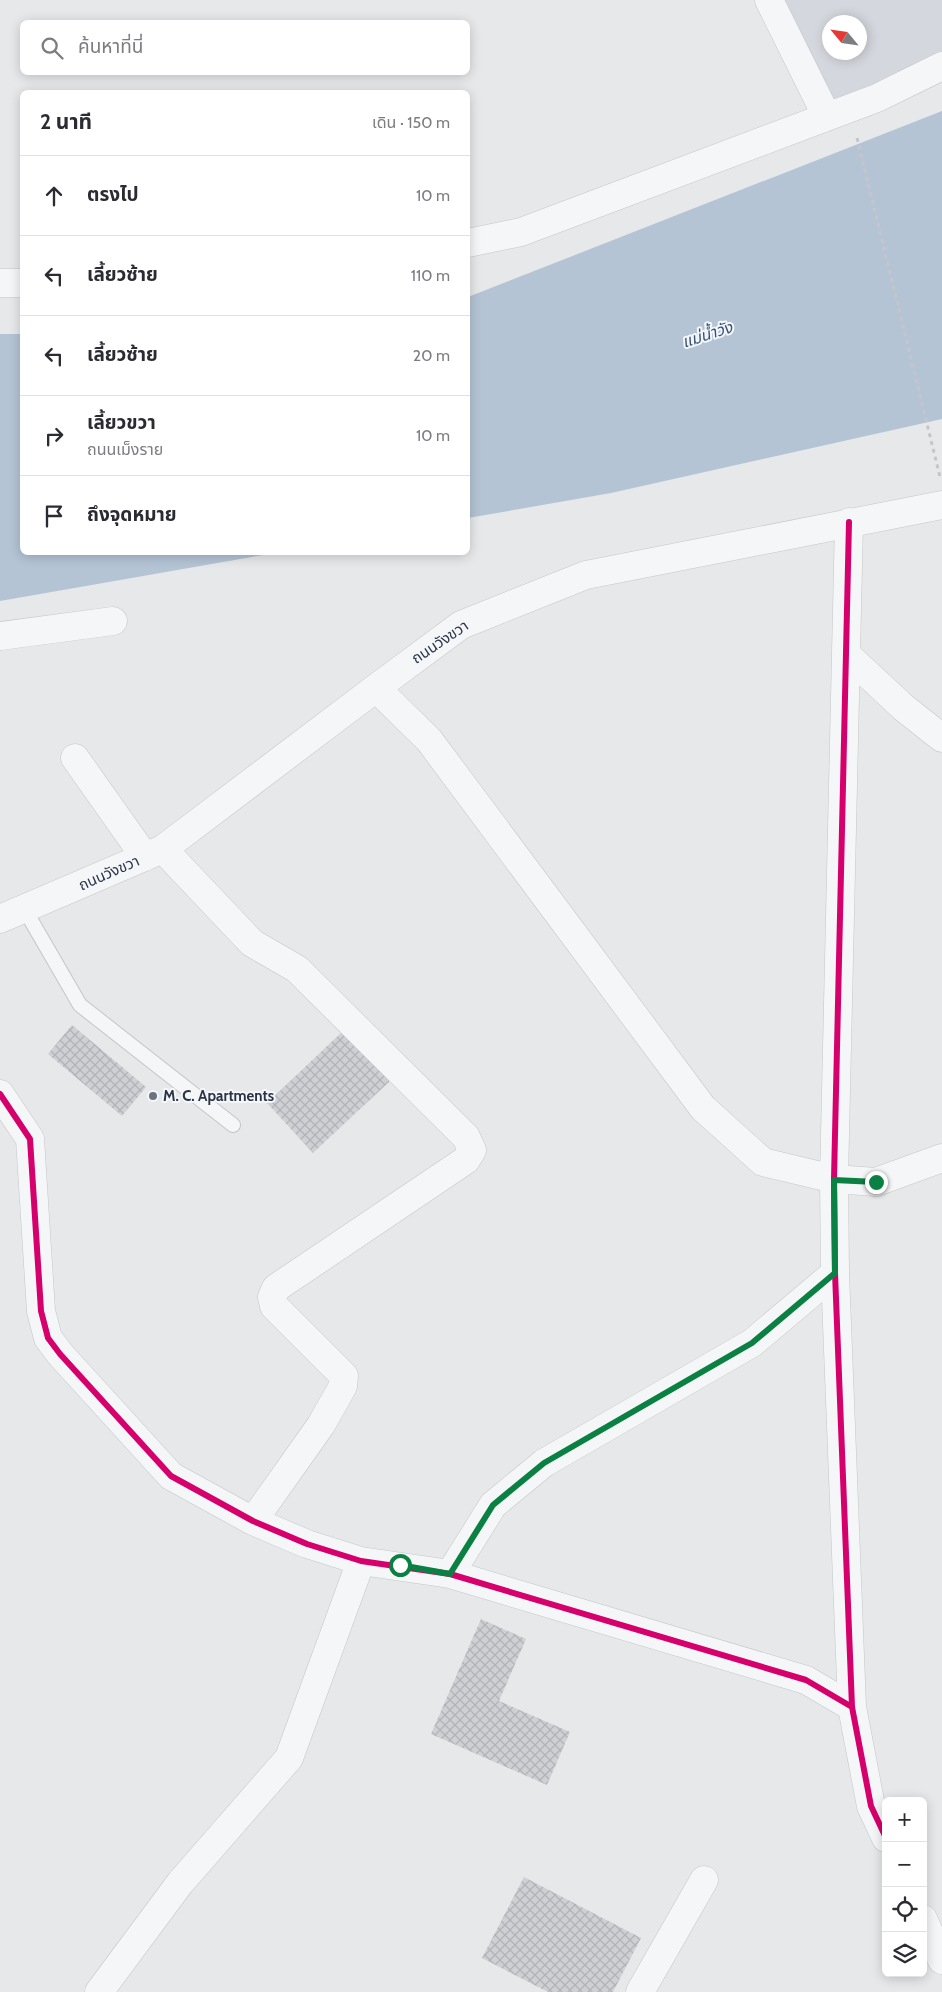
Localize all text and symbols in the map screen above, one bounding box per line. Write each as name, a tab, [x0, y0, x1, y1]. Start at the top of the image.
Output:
north arrow	[822, 15, 867, 60]
search box	[20, 20, 470, 75]
icon: search	[38, 34, 66, 62]
text: ค้นหาที่นี่	[78, 35, 143, 58]
text: 2 นาที	[40, 109, 92, 134]
text: เดิน · 150 m	[372, 113, 450, 132]
icon: ahead	[40, 182, 68, 210]
text: ตรงไป	[87, 183, 139, 206]
text: 10 m	[416, 186, 450, 205]
icon: left	[40, 262, 68, 290]
text: เลี้ยวซ้าย	[87, 263, 158, 286]
text: 110 m	[411, 266, 450, 285]
water label: แม่น้ำวัง	[679, 315, 736, 351]
icon: left	[40, 342, 68, 370]
text: เลี้ยวซ้าย	[87, 343, 158, 366]
text: 20 m	[413, 346, 450, 365]
text: เลี้ยวขวา	[87, 411, 156, 434]
icon: right	[40, 422, 68, 450]
text: 10 m	[416, 426, 450, 445]
text: ถนนเม็งราย	[87, 440, 163, 459]
icon: arrive	[40, 502, 68, 530]
text: ถึงจุดหมาย	[87, 503, 177, 526]
street label: ถนนวังขวา	[408, 616, 472, 668]
street label: ถนนวังขวา	[76, 852, 142, 894]
place label: M. C. Apartments	[163, 1087, 274, 1105]
marker: M. C. Apartments	[147, 1090, 159, 1102]
route end	[865, 1171, 888, 1194]
route start	[389, 1554, 412, 1577]
map controls	[882, 1797, 927, 1977]
button: +	[882, 1797, 927, 1842]
button: −	[882, 1842, 927, 1887]
button: locate	[882, 1887, 927, 1932]
button: layers	[882, 1932, 927, 1977]

